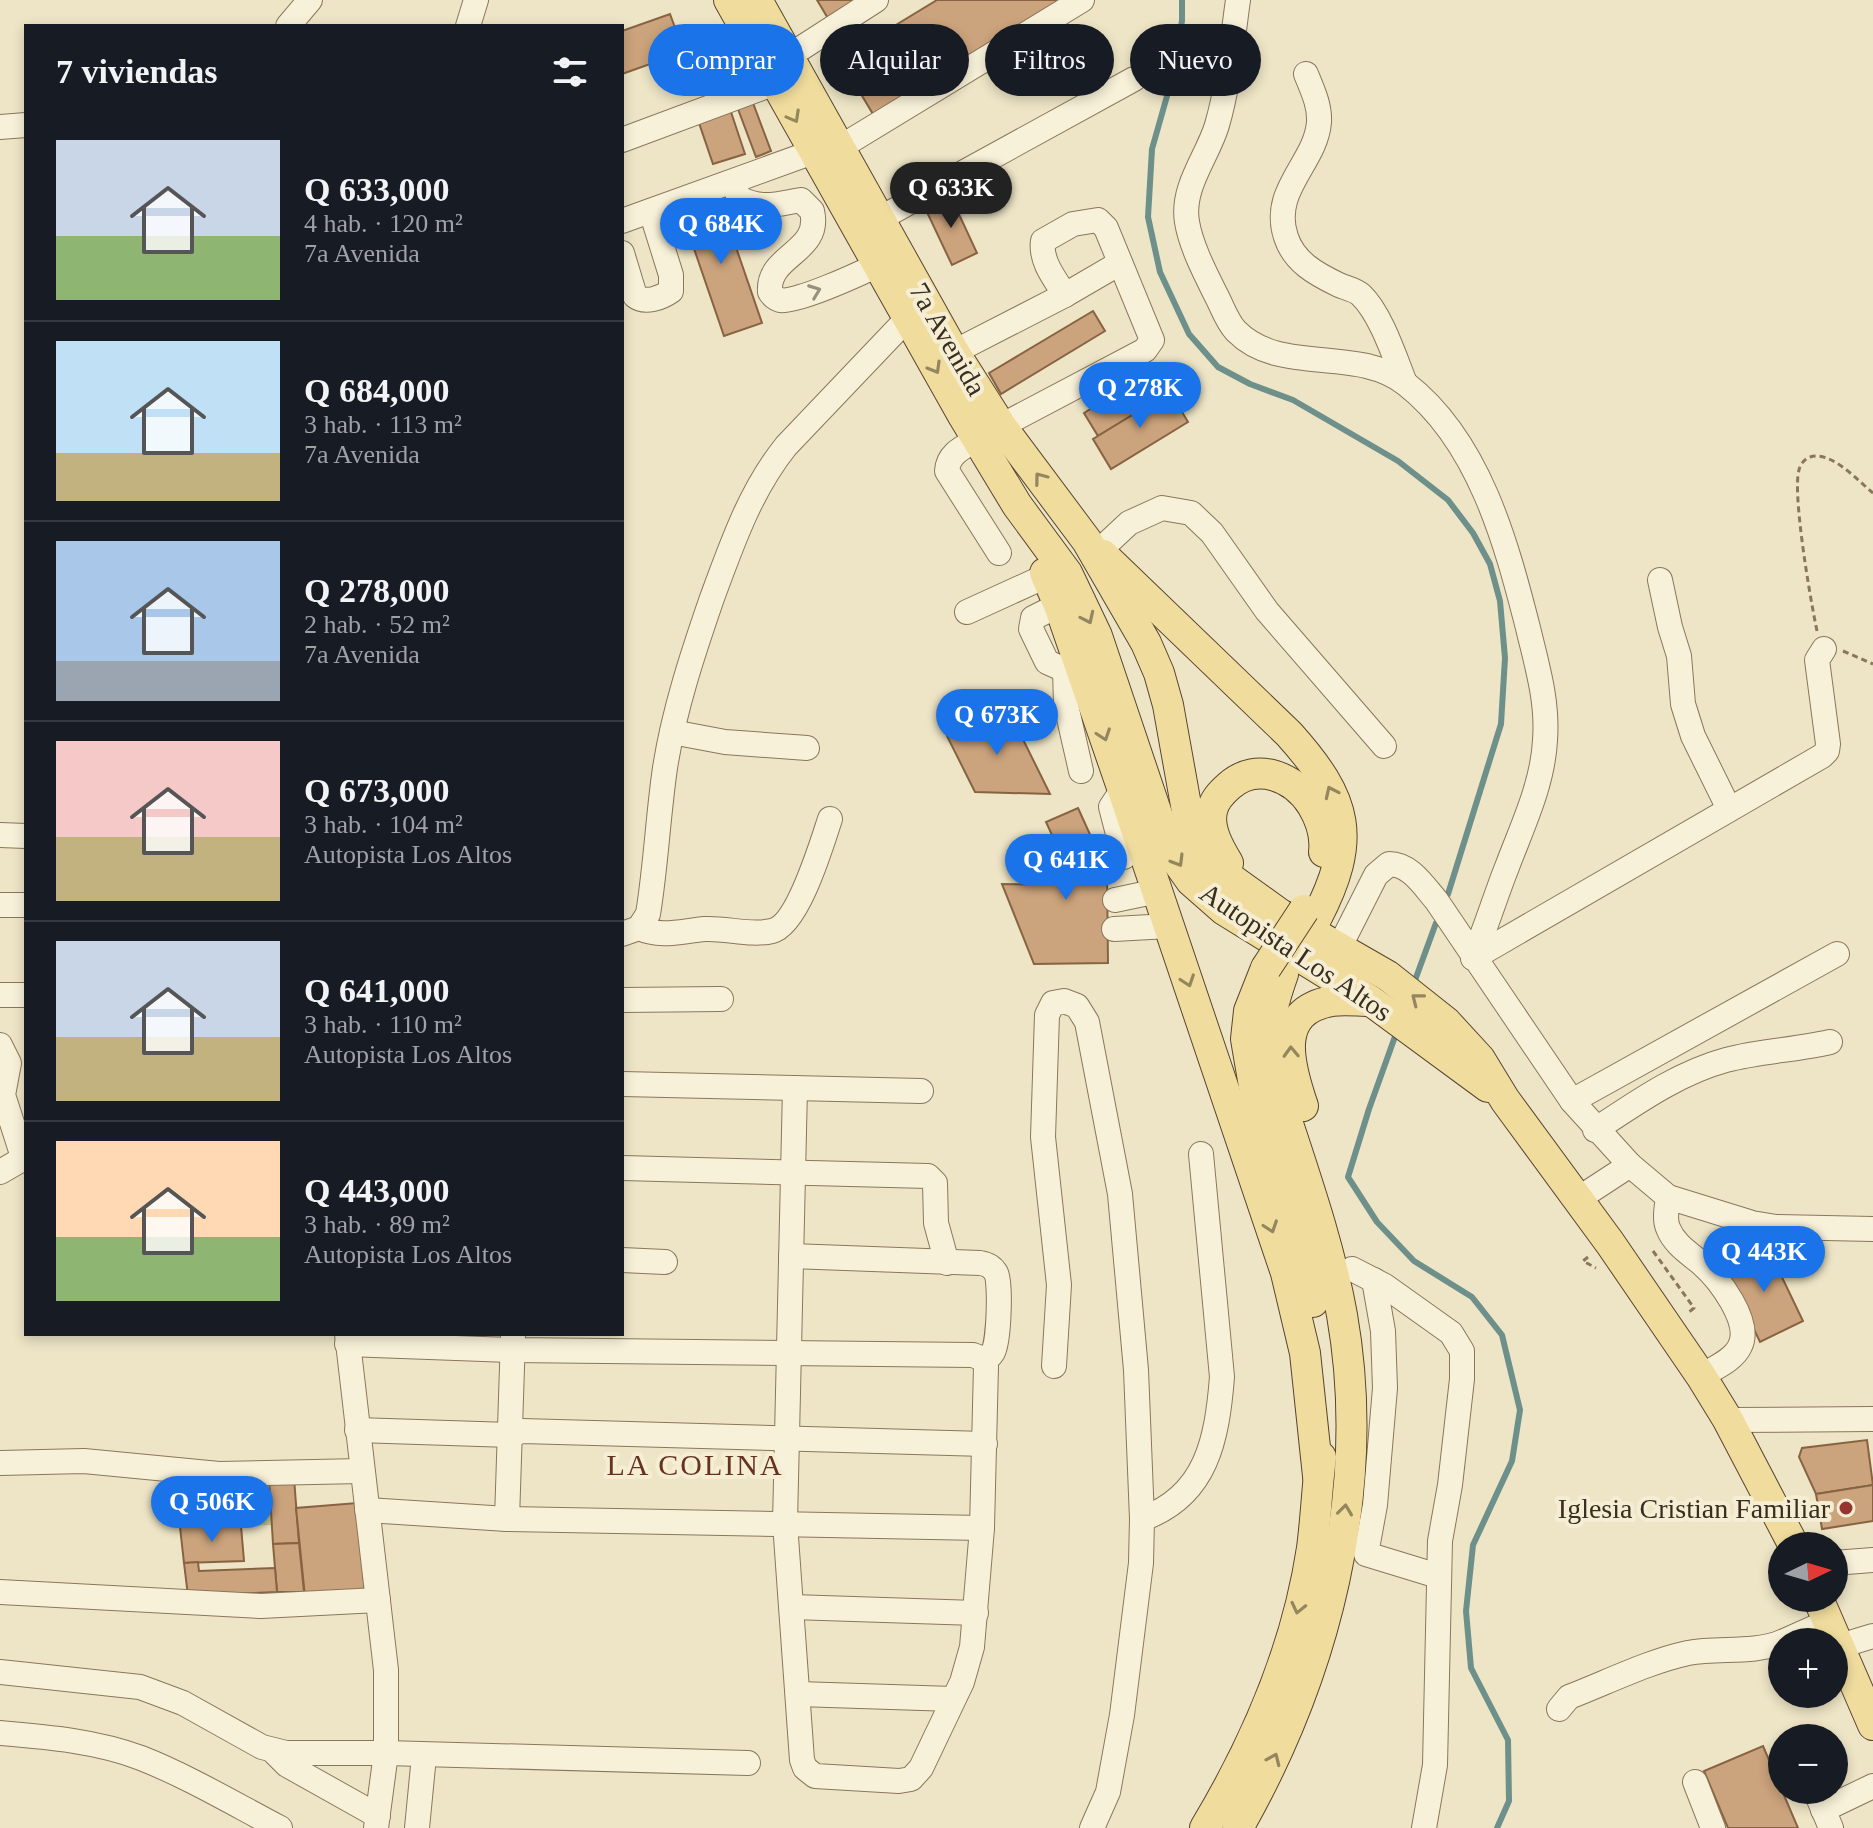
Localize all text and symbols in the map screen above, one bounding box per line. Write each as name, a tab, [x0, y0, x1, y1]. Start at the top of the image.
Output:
chip: Comprar	[648, 24, 804, 96]
chip: Alquilar	[820, 24, 969, 96]
chip: Filtros	[985, 24, 1114, 96]
chip: Nuevo	[1130, 24, 1261, 96]
icon: filters	[548, 50, 592, 94]
text: 7 viviendas	[56, 53, 218, 90]
one-way arrow	[784, 108, 800, 123]
pin: Q 633K	[886, 162, 1016, 230]
text: Q 633,000	[304, 171, 449, 208]
icon: home	[120, 172, 216, 268]
text: Q 633K	[908, 173, 994, 202]
pin: Q 684K	[656, 198, 786, 266]
text: 4 hab. · 120 m²	[304, 209, 463, 238]
text: Q 684K	[678, 209, 764, 238]
text: 7a Avenida	[304, 239, 420, 268]
street label: 7a Avenida	[903, 277, 993, 401]
one-way arrow	[807, 284, 821, 301]
one-way arrow	[926, 359, 941, 374]
pin: Q 278K	[1075, 362, 1205, 430]
text: Q 684,000	[304, 372, 449, 409]
icon: home	[120, 373, 216, 469]
text: Q 278K	[1097, 373, 1183, 402]
text: 3 hab. · 113 m²	[304, 410, 462, 439]
text: 7a Avenida	[304, 440, 420, 469]
one-way arrow	[1036, 472, 1050, 487]
text: Q 278,000	[304, 572, 449, 609]
icon: home	[120, 573, 216, 669]
one-way arrow	[1078, 609, 1094, 624]
text: 2 hab. · 52 m²	[304, 610, 450, 639]
text: 7a Avenida	[304, 640, 420, 669]
pin: Q 673K	[932, 689, 1062, 757]
text: Q 673K	[954, 700, 1040, 729]
one-way arrow	[1094, 727, 1111, 741]
text: Q 673,000	[304, 772, 449, 809]
icon: home	[120, 773, 216, 869]
one-way arrow	[1324, 786, 1340, 800]
text: 3 hab. · 104 m²	[304, 810, 463, 839]
pin: Q 641K	[1001, 834, 1131, 902]
text: Autopista Los Altos	[304, 840, 512, 869]
text: Q 641K	[1023, 845, 1109, 874]
one-way arrow	[1169, 852, 1184, 867]
street label: Autopista Los Altos	[1194, 877, 1398, 1027]
text: Q 641,000	[304, 972, 449, 1009]
icon: home	[120, 973, 216, 1069]
one-way arrow	[1178, 973, 1194, 987]
one-way arrow	[1412, 994, 1426, 1009]
text: 3 hab. · 110 m²	[304, 1010, 462, 1039]
text: Autopista Los Altos	[304, 1040, 512, 1069]
one-way arrow	[1283, 1045, 1300, 1058]
text: Q 443,000	[304, 1172, 449, 1209]
icon: home	[120, 1173, 216, 1269]
text: 3 hab. · 89 m²	[304, 1210, 450, 1239]
one-way arrow	[1261, 1220, 1277, 1234]
pin: Q 443K	[1699, 1226, 1829, 1294]
text: Q 443K	[1721, 1237, 1807, 1266]
text: Autopista Los Altos	[304, 1240, 512, 1269]
district label: LA COLINA	[606, 1448, 784, 1481]
pin: Q 506K	[147, 1476, 277, 1544]
text: Q 506K	[169, 1487, 255, 1516]
place label: Iglesia Cristian Familiar	[1558, 1493, 1831, 1524]
marker: Iglesia Cristian Familiar	[1837, 1499, 1855, 1517]
one-way arrow	[1336, 1503, 1353, 1517]
north arrow	[1768, 1532, 1848, 1612]
map controls	[1768, 1532, 1848, 1804]
one-way arrow	[1290, 1601, 1307, 1614]
button: +	[1768, 1628, 1848, 1708]
button: −	[1768, 1724, 1848, 1804]
one-way arrow	[1264, 1753, 1280, 1767]

